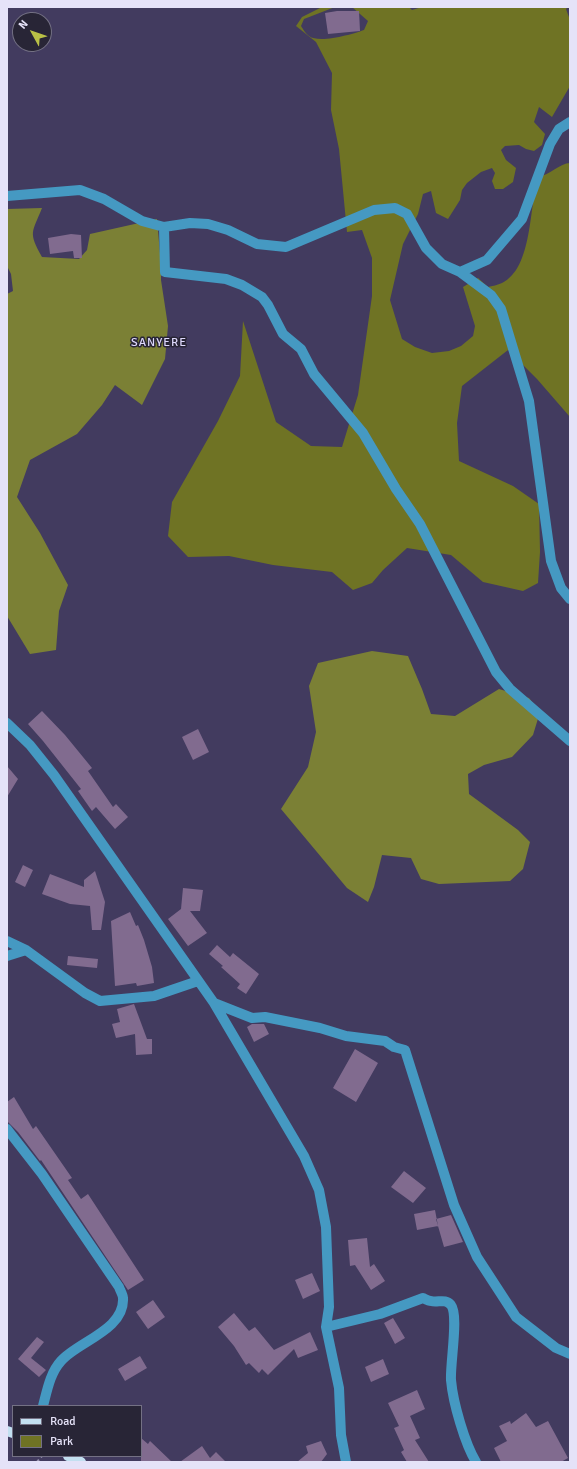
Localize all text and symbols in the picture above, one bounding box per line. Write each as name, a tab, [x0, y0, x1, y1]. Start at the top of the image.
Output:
north arrow	[12, 12, 52, 52]
text: N	[16, 17, 31, 32]
district label: SANYERE	[131, 336, 187, 350]
legend	[12, 1405, 142, 1457]
text: Road	[50, 1414, 76, 1429]
text: Park	[50, 1434, 73, 1449]

